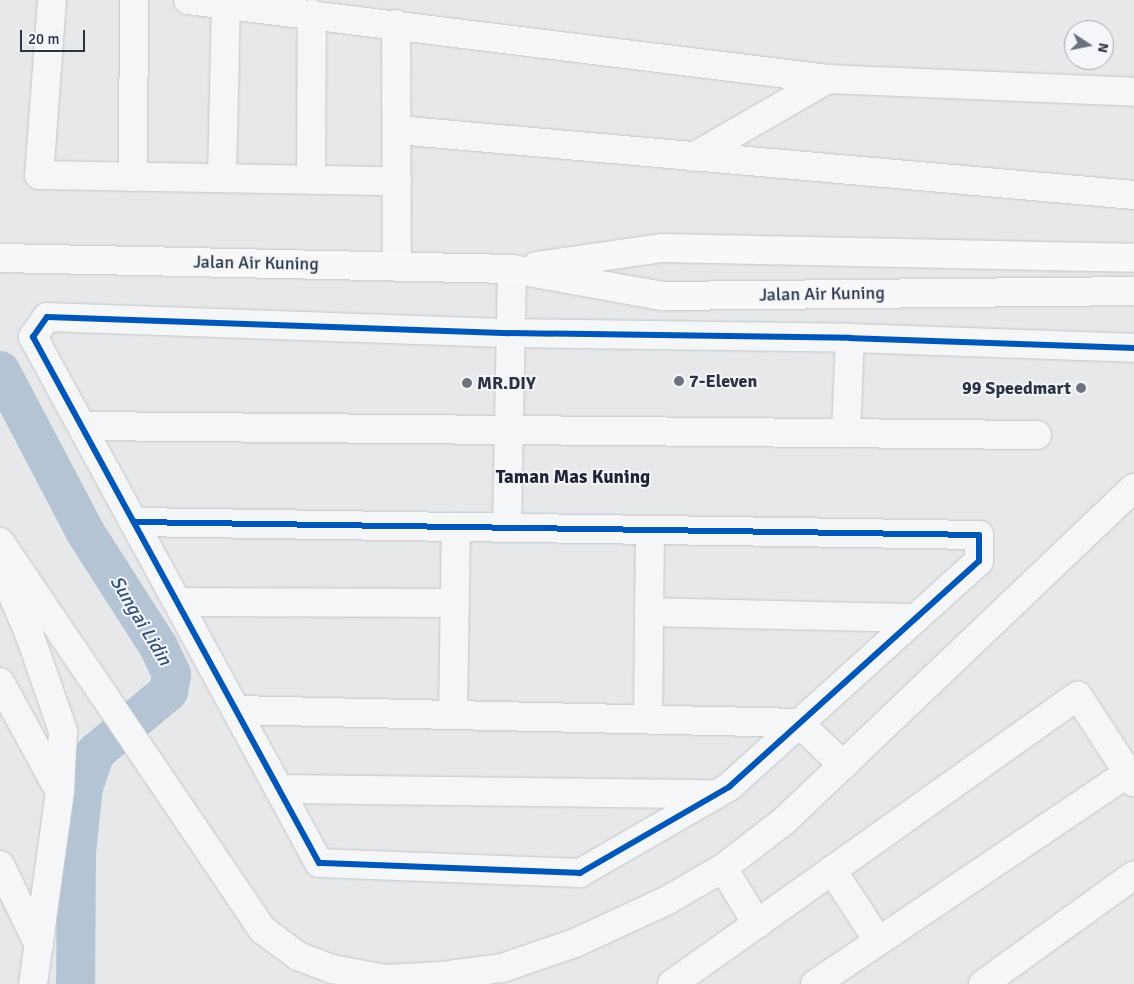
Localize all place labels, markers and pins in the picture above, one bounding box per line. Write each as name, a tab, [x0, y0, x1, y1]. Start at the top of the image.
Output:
place label: 7-Eleven	[689, 370, 757, 392]
place label: MR.DIY	[477, 372, 536, 394]
marker: 7-Eleven	[673, 375, 685, 387]
marker: MR.DIY	[461, 377, 473, 389]
place label: 99 Speedmart	[962, 377, 1071, 399]
marker: 99 Speedmart	[1075, 382, 1087, 394]

